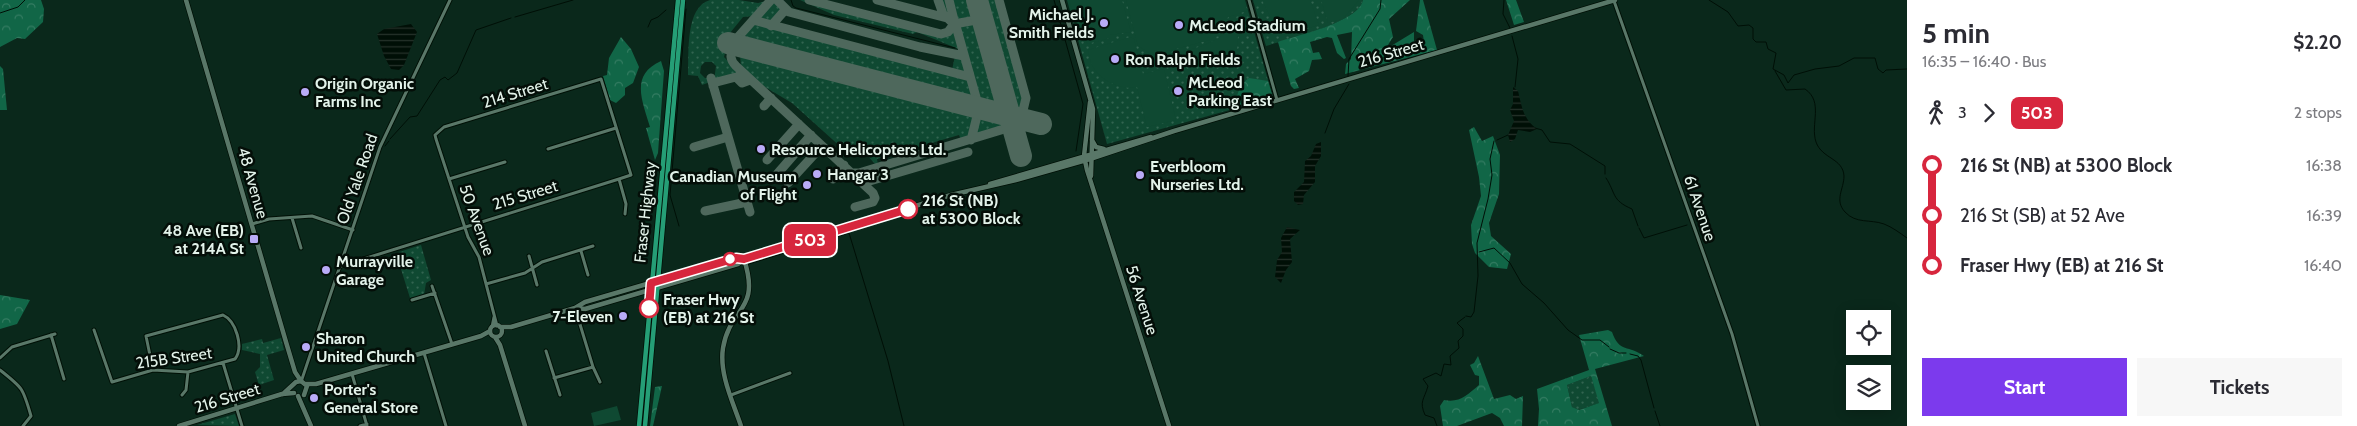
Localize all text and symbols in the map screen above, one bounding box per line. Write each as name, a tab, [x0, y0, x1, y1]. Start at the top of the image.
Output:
place label: Michael J. Smith Fields	[1009, 5, 1094, 42]
place label: McLeod Stadium	[1189, 16, 1306, 35]
text: 5 min	[1922, 16, 1990, 50]
marker: Michael J. Smith Fields	[1098, 17, 1110, 29]
marker: McLeod Stadium	[1173, 19, 1185, 31]
text: $2.20	[2293, 31, 2342, 54]
street label: 216 Street	[1356, 34, 1427, 71]
place label: Ron Ralph Fields	[1125, 50, 1241, 69]
text: 16:35 – 16:40 · Bus	[1922, 52, 2046, 71]
marker: Ron Ralph Fields	[1109, 53, 1121, 65]
place label: McLeod Parking East	[1188, 73, 1272, 110]
place label: Origin Organic Farms Inc	[315, 74, 414, 111]
street label: 214 Street	[480, 74, 551, 112]
marker: McLeod Parking East	[1172, 85, 1184, 97]
marker: Origin Organic Farms Inc	[299, 86, 311, 98]
icon: walk	[1922, 99, 1950, 127]
icon: forward	[1975, 99, 2003, 127]
text: 503	[2021, 102, 2053, 124]
text: 3	[1958, 103, 1967, 122]
text: 2 stops	[2294, 103, 2342, 122]
street label: Old Yale Road	[333, 131, 381, 227]
place label: Resource Helicopters Ltd.	[771, 140, 946, 159]
marker: Resource Helicopters Ltd.	[755, 143, 767, 155]
street label: 48 Avenue	[234, 145, 272, 221]
text: 216 St (NB) at 5300 Block	[1960, 154, 2172, 177]
text: 16:38	[2306, 156, 2342, 175]
place label: Everbloom Nurseries Ltd.	[1150, 157, 1244, 194]
street label: Fraser Highway	[630, 160, 660, 264]
place label: Hangar 3	[827, 165, 889, 184]
place label: Canadian Museum of Flight	[669, 167, 797, 204]
marker: Hangar 3	[811, 168, 823, 180]
marker: Everbloom Nurseries Ltd.	[1134, 169, 1146, 181]
street label: 61 Avenue	[1680, 173, 1720, 243]
street label: 215 Street	[490, 176, 560, 214]
marker: Canadian Museum of Flight	[801, 179, 813, 191]
street label: 50 Avenue	[455, 182, 499, 258]
place label: 216 St (NB) at 5300 Block	[922, 191, 1021, 228]
marker: 216 St (NB) at 5300 Block	[898, 199, 918, 219]
text: 216 St (SB) at 52 Ave	[1960, 204, 2125, 227]
text: 16:39	[2307, 206, 2342, 225]
place label: 48 Ave (EB) at 214A St	[163, 221, 244, 258]
line badge: 503	[781, 224, 839, 256]
text: 503	[794, 229, 826, 251]
marker: 48 Ave (EB) at 214A St	[248, 233, 260, 245]
place label: Murrayville Garage	[336, 252, 413, 289]
unlabelled marker	[723, 252, 737, 266]
text: Fraser Hwy (EB) at 216 St	[1960, 254, 2164, 277]
text: 16:40	[2304, 256, 2342, 275]
street label: 56 Avenue	[1122, 263, 1162, 337]
marker: Murrayville Garage	[320, 264, 332, 276]
place label: Fraser Hwy (EB) at 216 St	[663, 290, 755, 327]
marker: Fraser Hwy (EB) at 216 St	[639, 298, 659, 318]
place label: 7-Eleven	[552, 307, 613, 326]
marker: 7-Eleven	[617, 310, 629, 322]
map controls	[1846, 310, 1891, 410]
button: locate	[1846, 310, 1891, 355]
place label: Sharon United Church	[316, 329, 415, 366]
marker: Sharon United Church	[300, 341, 312, 353]
street label: 215B Street	[135, 343, 214, 373]
button: Start	[1922, 358, 2127, 416]
button: Tickets	[2137, 358, 2342, 416]
button: layers	[1846, 365, 1891, 410]
street label: 216 Street	[192, 379, 263, 417]
place label: Porter's General Store	[324, 380, 418, 417]
marker: Porter's General Store	[308, 392, 320, 404]

